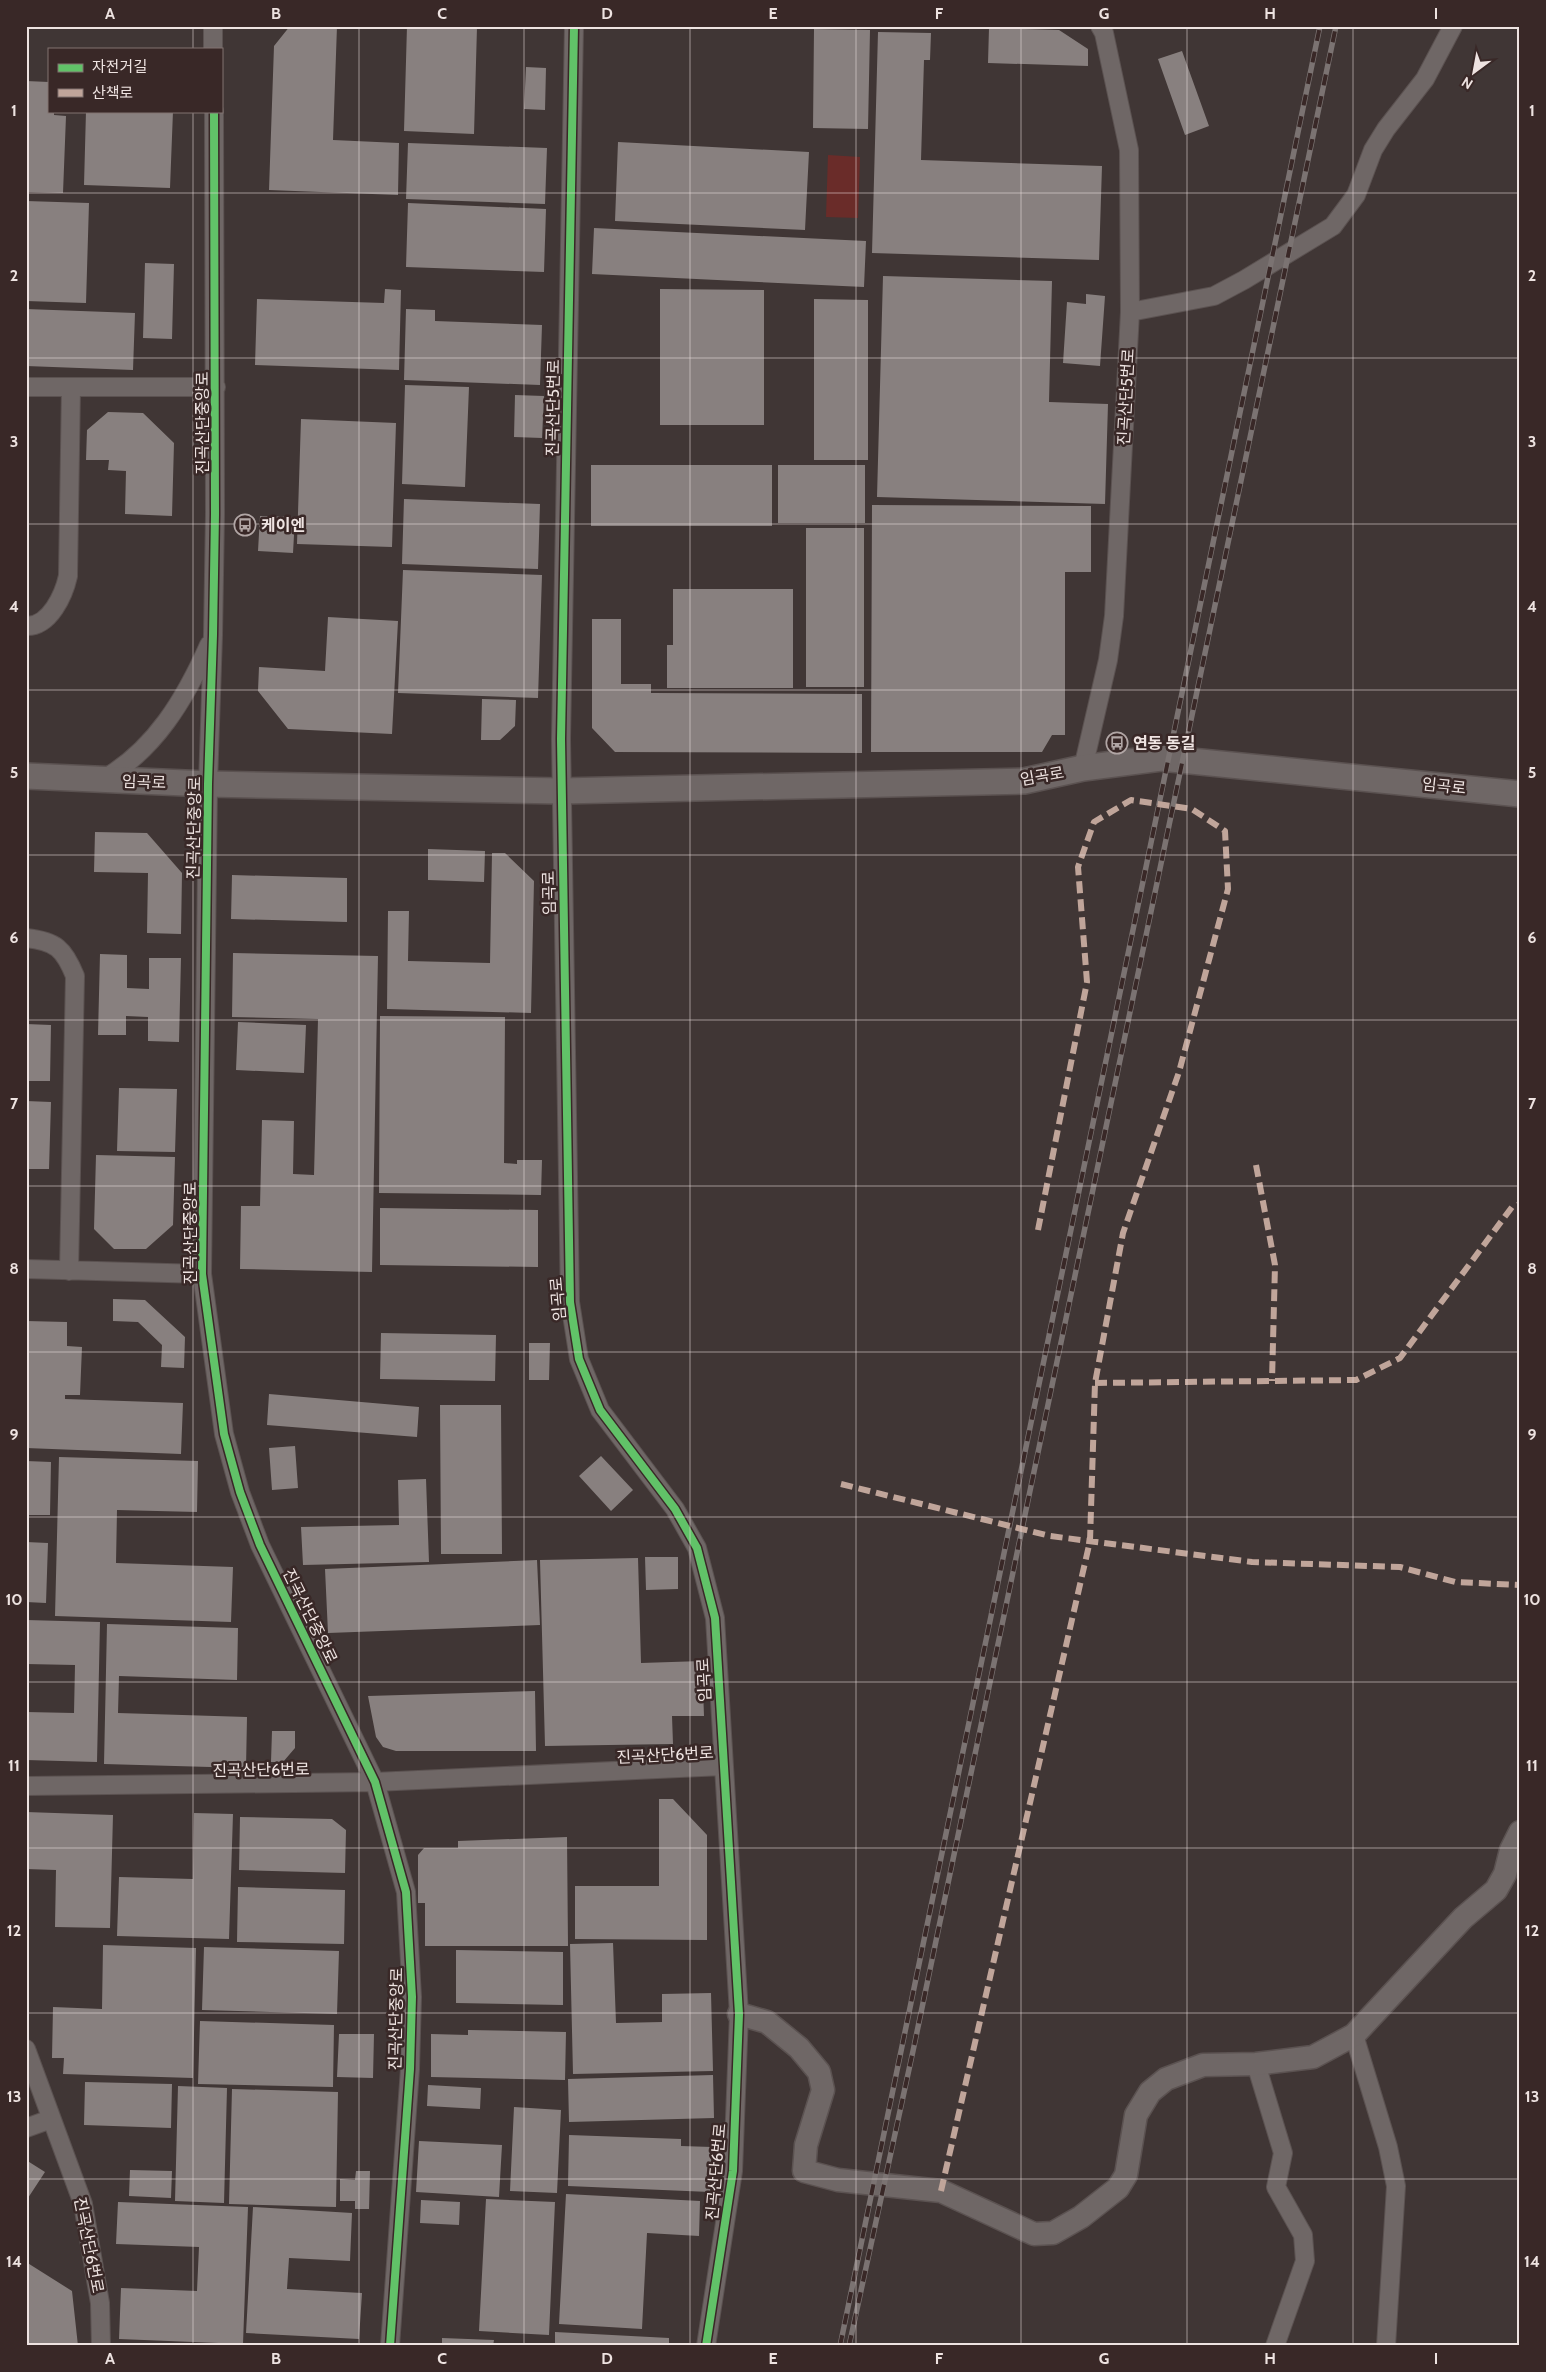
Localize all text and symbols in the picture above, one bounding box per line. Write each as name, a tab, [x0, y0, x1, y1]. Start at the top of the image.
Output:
text: A	[105, 4, 115, 23]
text: B	[271, 4, 281, 23]
text: C	[437, 4, 447, 23]
text: D	[601, 4, 613, 23]
text: E	[768, 4, 778, 23]
text: F	[935, 4, 944, 23]
text: G	[1099, 4, 1109, 23]
text: H	[1264, 4, 1276, 23]
text: I	[1434, 4, 1438, 23]
legend	[48, 48, 222, 112]
north arrow	[1448, 48, 1498, 98]
text: 자전거길	[92, 58, 147, 76]
text: N	[1458, 73, 1476, 93]
text: 산책로	[92, 84, 133, 102]
text: 1	[11, 101, 17, 120]
text: 1	[1529, 101, 1535, 120]
text: 2	[10, 266, 18, 285]
text: 2	[1528, 266, 1536, 285]
street label: 진곡산단5번로	[1114, 348, 1138, 446]
street label: 진곡산단5번로	[543, 359, 563, 457]
street label: 진곡산단중앙로	[193, 371, 212, 475]
text: 3	[10, 432, 18, 451]
text: 3	[1528, 432, 1536, 451]
bus stop icon: 케이엔	[233, 513, 257, 537]
place label: 케이엔	[261, 516, 305, 535]
text: 4	[9, 597, 19, 616]
text: 4	[1527, 597, 1537, 616]
bus stop icon: 연동 동길	[1105, 731, 1129, 755]
place label: 연동 동길	[1133, 734, 1195, 753]
text: 5	[10, 763, 18, 782]
street label: 임곡로	[1019, 763, 1066, 789]
text: 5	[1528, 763, 1536, 782]
street label: 임곡로	[122, 772, 167, 792]
street label: 임곡로	[1421, 774, 1467, 798]
street label: 진곡산단중앙로	[184, 776, 204, 880]
street label: 임곡로	[539, 870, 559, 915]
text: 6	[10, 928, 19, 947]
text: 6	[1528, 928, 1537, 947]
text: 7	[10, 1094, 19, 1113]
text: 7	[1528, 1094, 1537, 1113]
street label: 진곡산단중앙로	[181, 1181, 200, 1285]
text: 8	[9, 1259, 19, 1278]
text: 8	[1527, 1259, 1537, 1278]
street label: 임곡로	[547, 1276, 569, 1322]
text: 9	[10, 1425, 19, 1444]
text: 9	[1528, 1425, 1537, 1444]
street label: 진곡산단중앙로	[279, 1566, 341, 1667]
text: 10	[5, 1590, 23, 1609]
text: 10	[1523, 1590, 1541, 1609]
street label: 임곡로	[693, 1657, 715, 1703]
street label: 진곡산단6번로	[616, 1743, 714, 1767]
text: 11	[8, 1756, 20, 1775]
text: 11	[1526, 1756, 1538, 1775]
street label: 진곡산단6번로	[212, 1760, 310, 1780]
text: 12	[7, 1921, 21, 1940]
text: 12	[1525, 1921, 1539, 1940]
street label: 진곡산단중앙로	[386, 1967, 406, 2071]
text: 13	[7, 2087, 21, 2106]
text: 13	[1525, 2087, 1539, 2106]
street label: 진곡산단6번로	[702, 2122, 730, 2221]
street label: 진곡산단6번로	[70, 2195, 108, 2295]
text: 14	[6, 2252, 22, 2271]
text: 14	[1524, 2252, 1540, 2271]
text: A	[105, 2349, 115, 2368]
text: B	[271, 2349, 281, 2368]
text: C	[437, 2349, 447, 2368]
text: D	[601, 2349, 613, 2368]
text: E	[768, 2349, 778, 2368]
text: F	[935, 2349, 944, 2368]
text: G	[1099, 2349, 1109, 2368]
text: H	[1264, 2349, 1276, 2368]
text: I	[1434, 2349, 1438, 2368]

